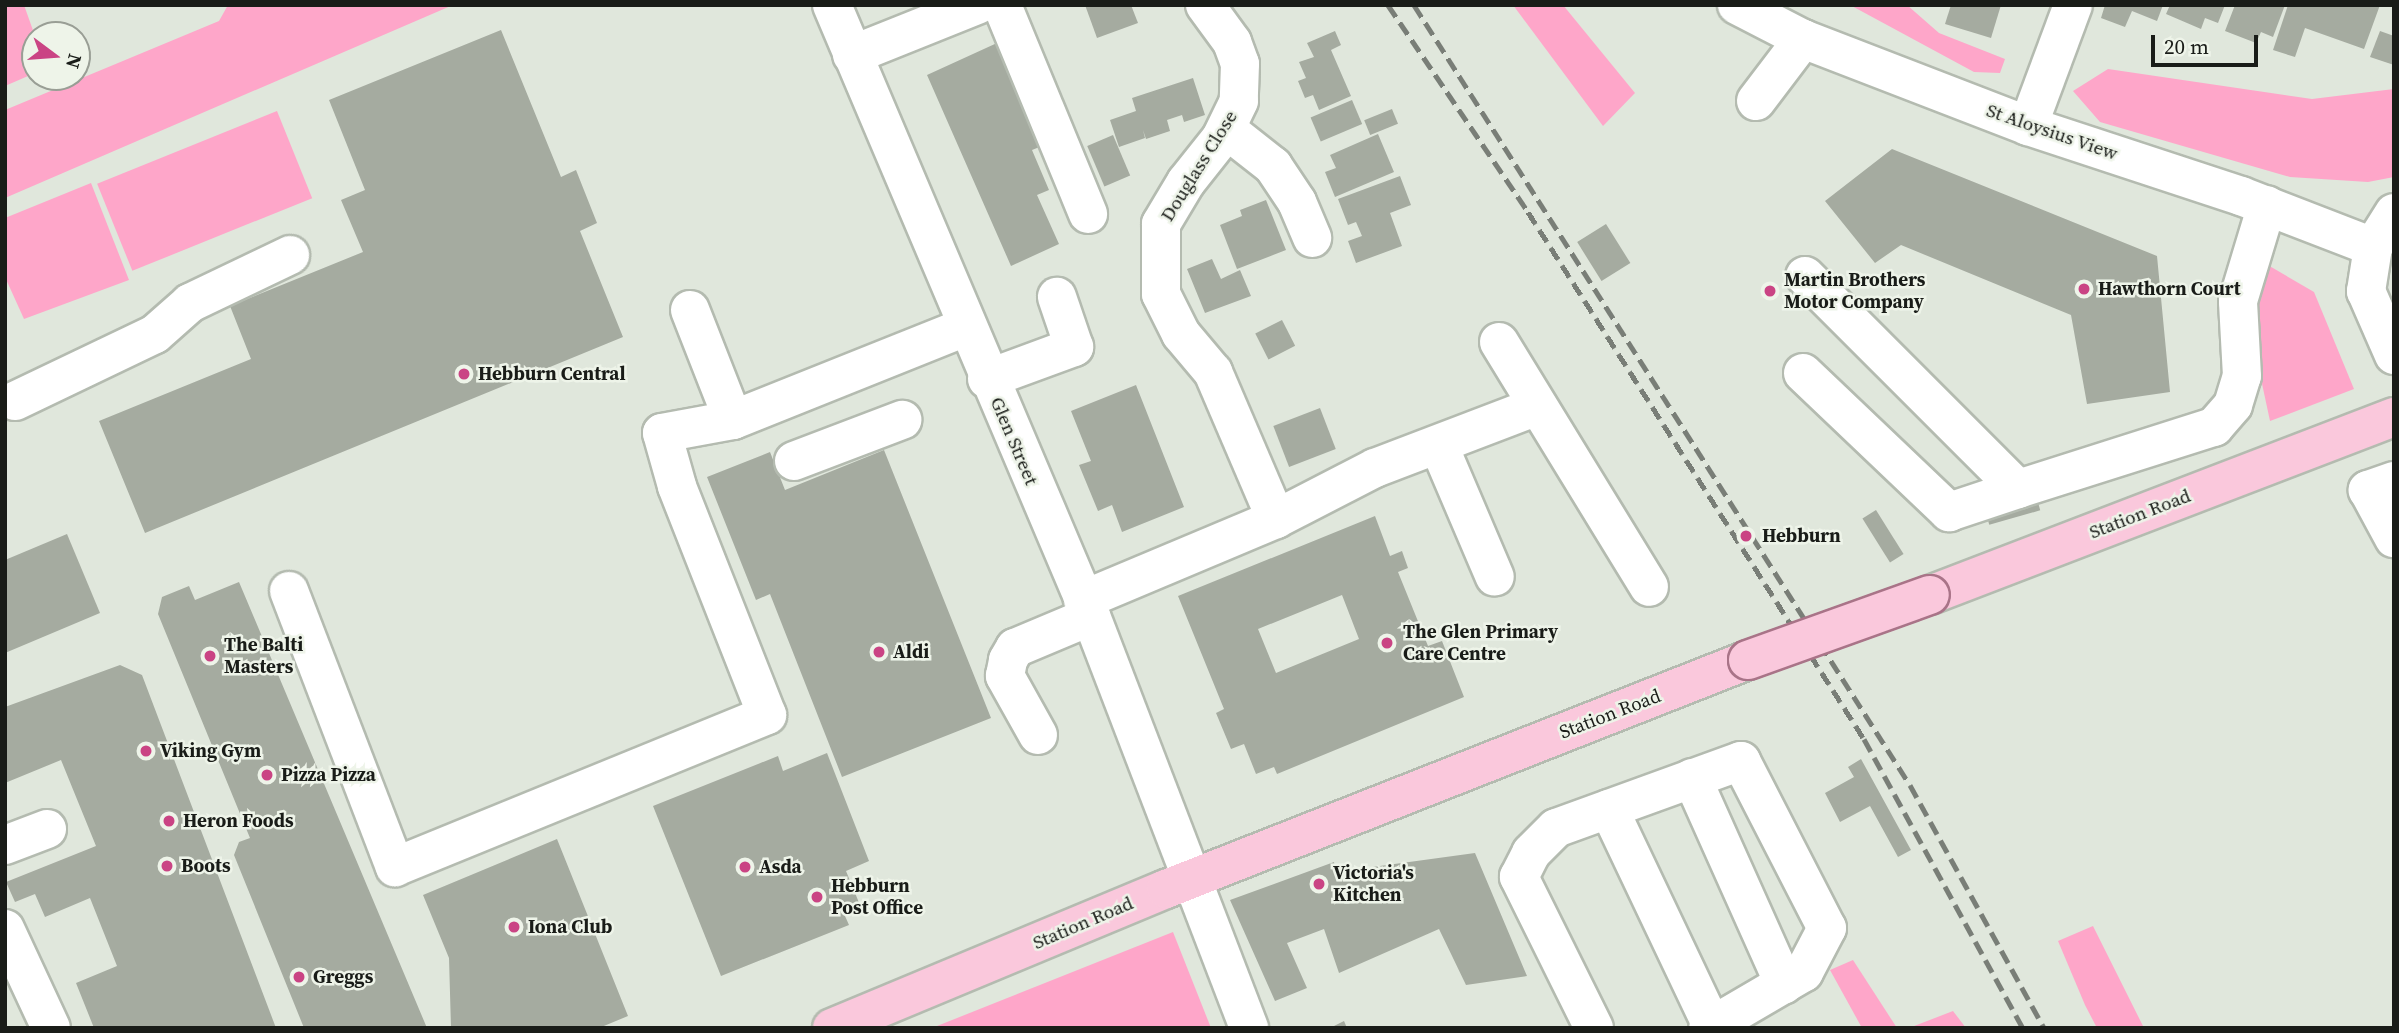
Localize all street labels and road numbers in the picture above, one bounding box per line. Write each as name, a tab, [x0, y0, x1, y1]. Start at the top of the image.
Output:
street label: St Aloysius View	[1983, 99, 2121, 165]
street label: Douglass Close	[1156, 106, 1242, 226]
street label: Glen Street	[985, 394, 1043, 488]
street label: Station Road	[2086, 484, 2194, 544]
street label: Station Road	[1556, 684, 1664, 744]
street label: Station Road	[1029, 892, 1137, 954]

